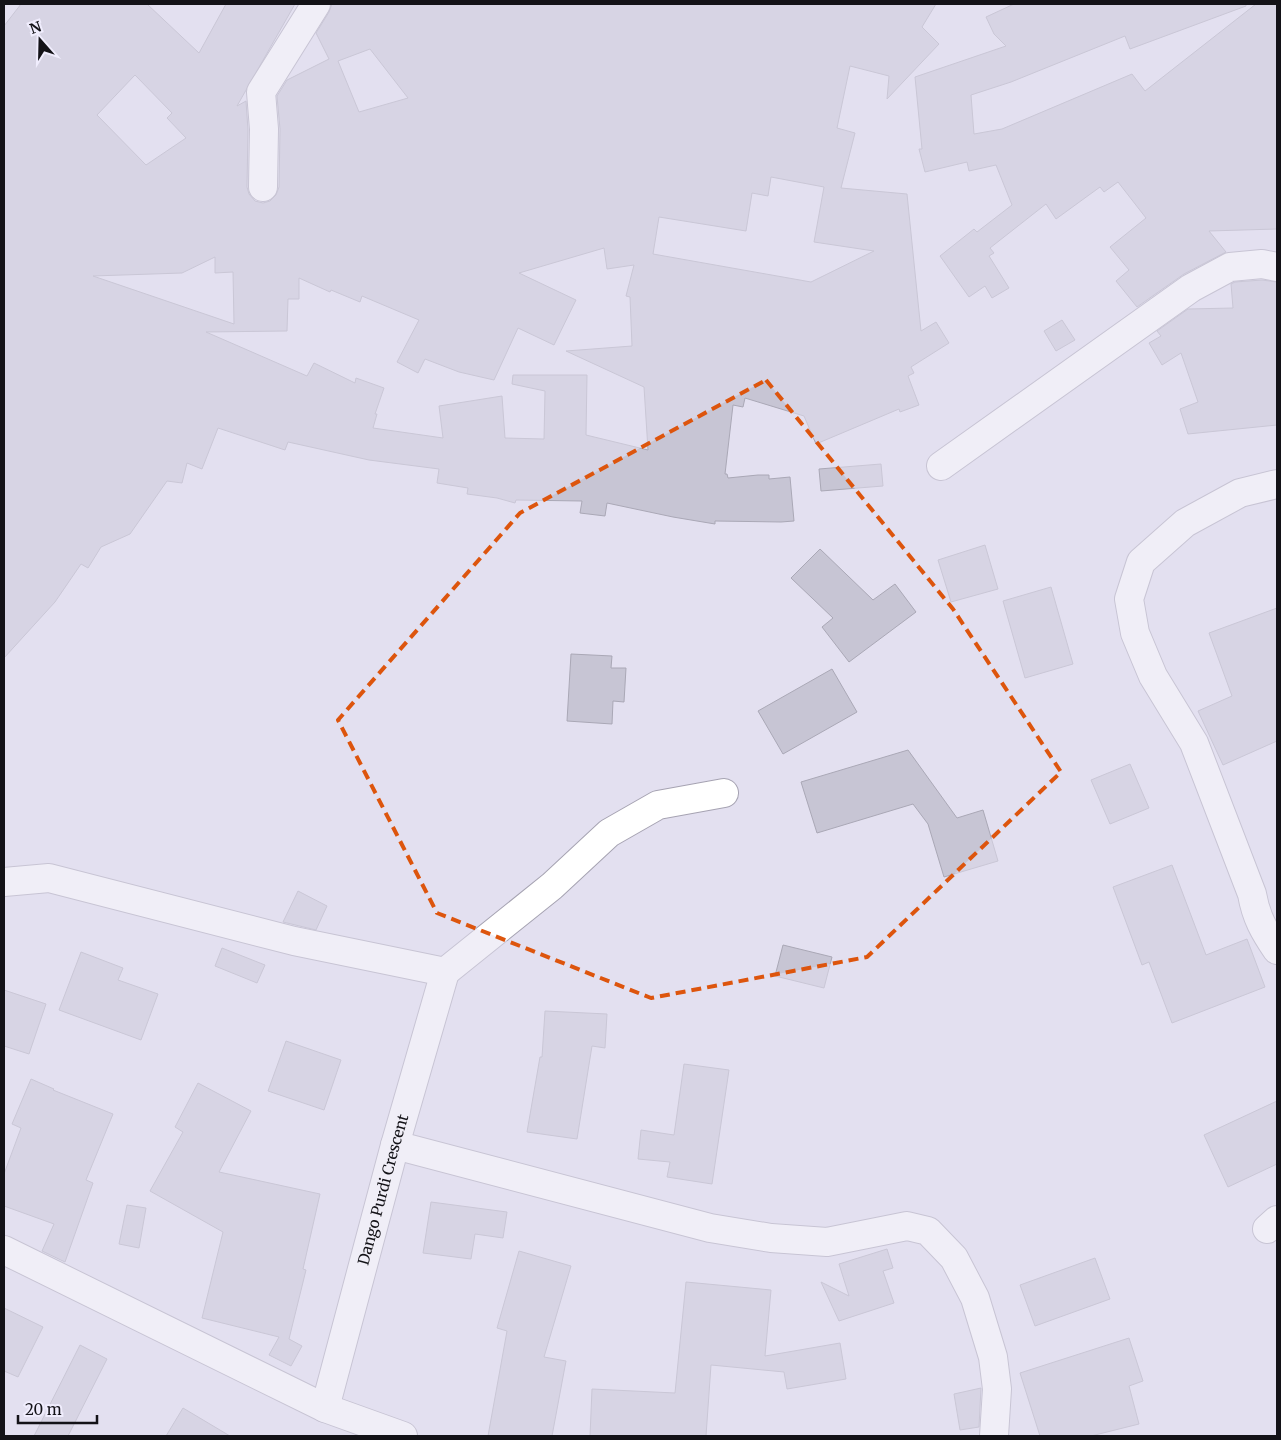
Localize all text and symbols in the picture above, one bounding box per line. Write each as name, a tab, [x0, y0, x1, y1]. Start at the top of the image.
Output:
north arrow	[15, 15, 65, 65]
text: N	[27, 17, 44, 38]
street label: Dango Purdi Crescent	[353, 1112, 412, 1267]
scale bar	[18, 1392, 96, 1424]
text: 20 m	[25, 1400, 62, 1419]

